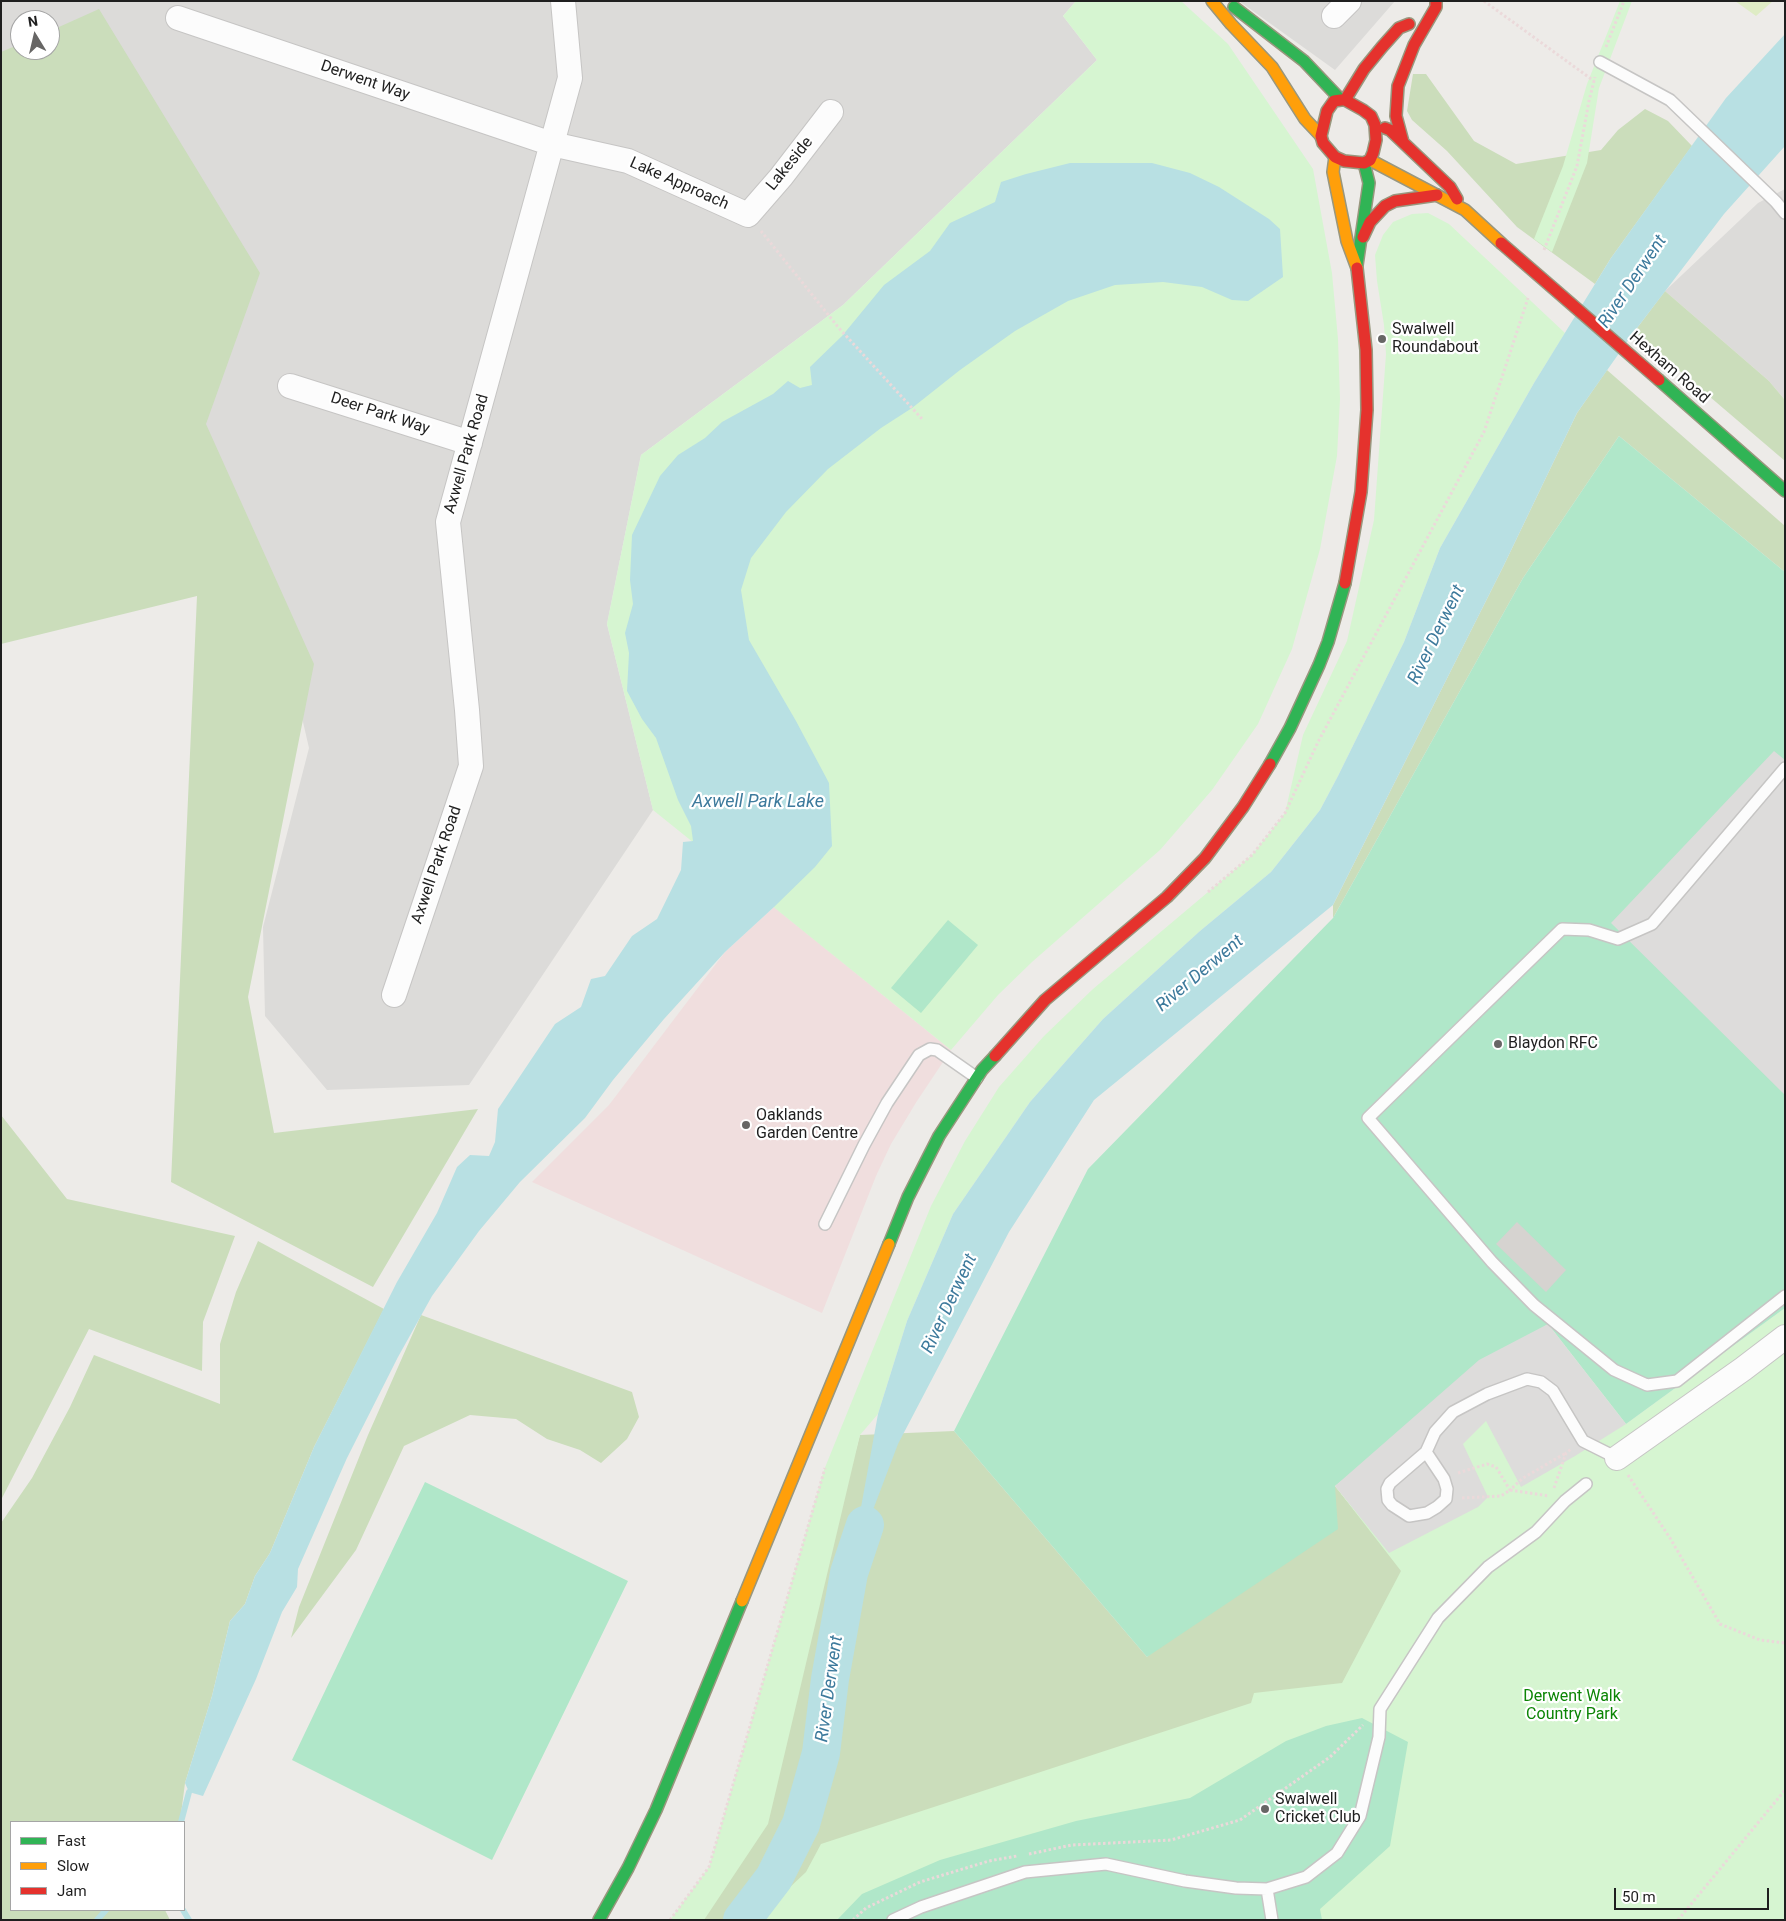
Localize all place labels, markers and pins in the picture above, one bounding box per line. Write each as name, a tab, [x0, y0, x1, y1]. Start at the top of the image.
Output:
place label: Swalwell Roundabout	[1392, 320, 1479, 358]
marker: Swalwell Roundabout	[1376, 333, 1388, 345]
place label: Blaydon RFC	[1508, 1034, 1598, 1054]
marker: Blaydon RFC	[1492, 1038, 1504, 1050]
place label: Oaklands Garden Centre	[756, 1106, 858, 1144]
marker: Oaklands Garden Centre	[740, 1119, 752, 1131]
place label: Swalwell Cricket Club	[1275, 1790, 1361, 1828]
marker: Swalwell Cricket Club	[1259, 1803, 1271, 1815]

